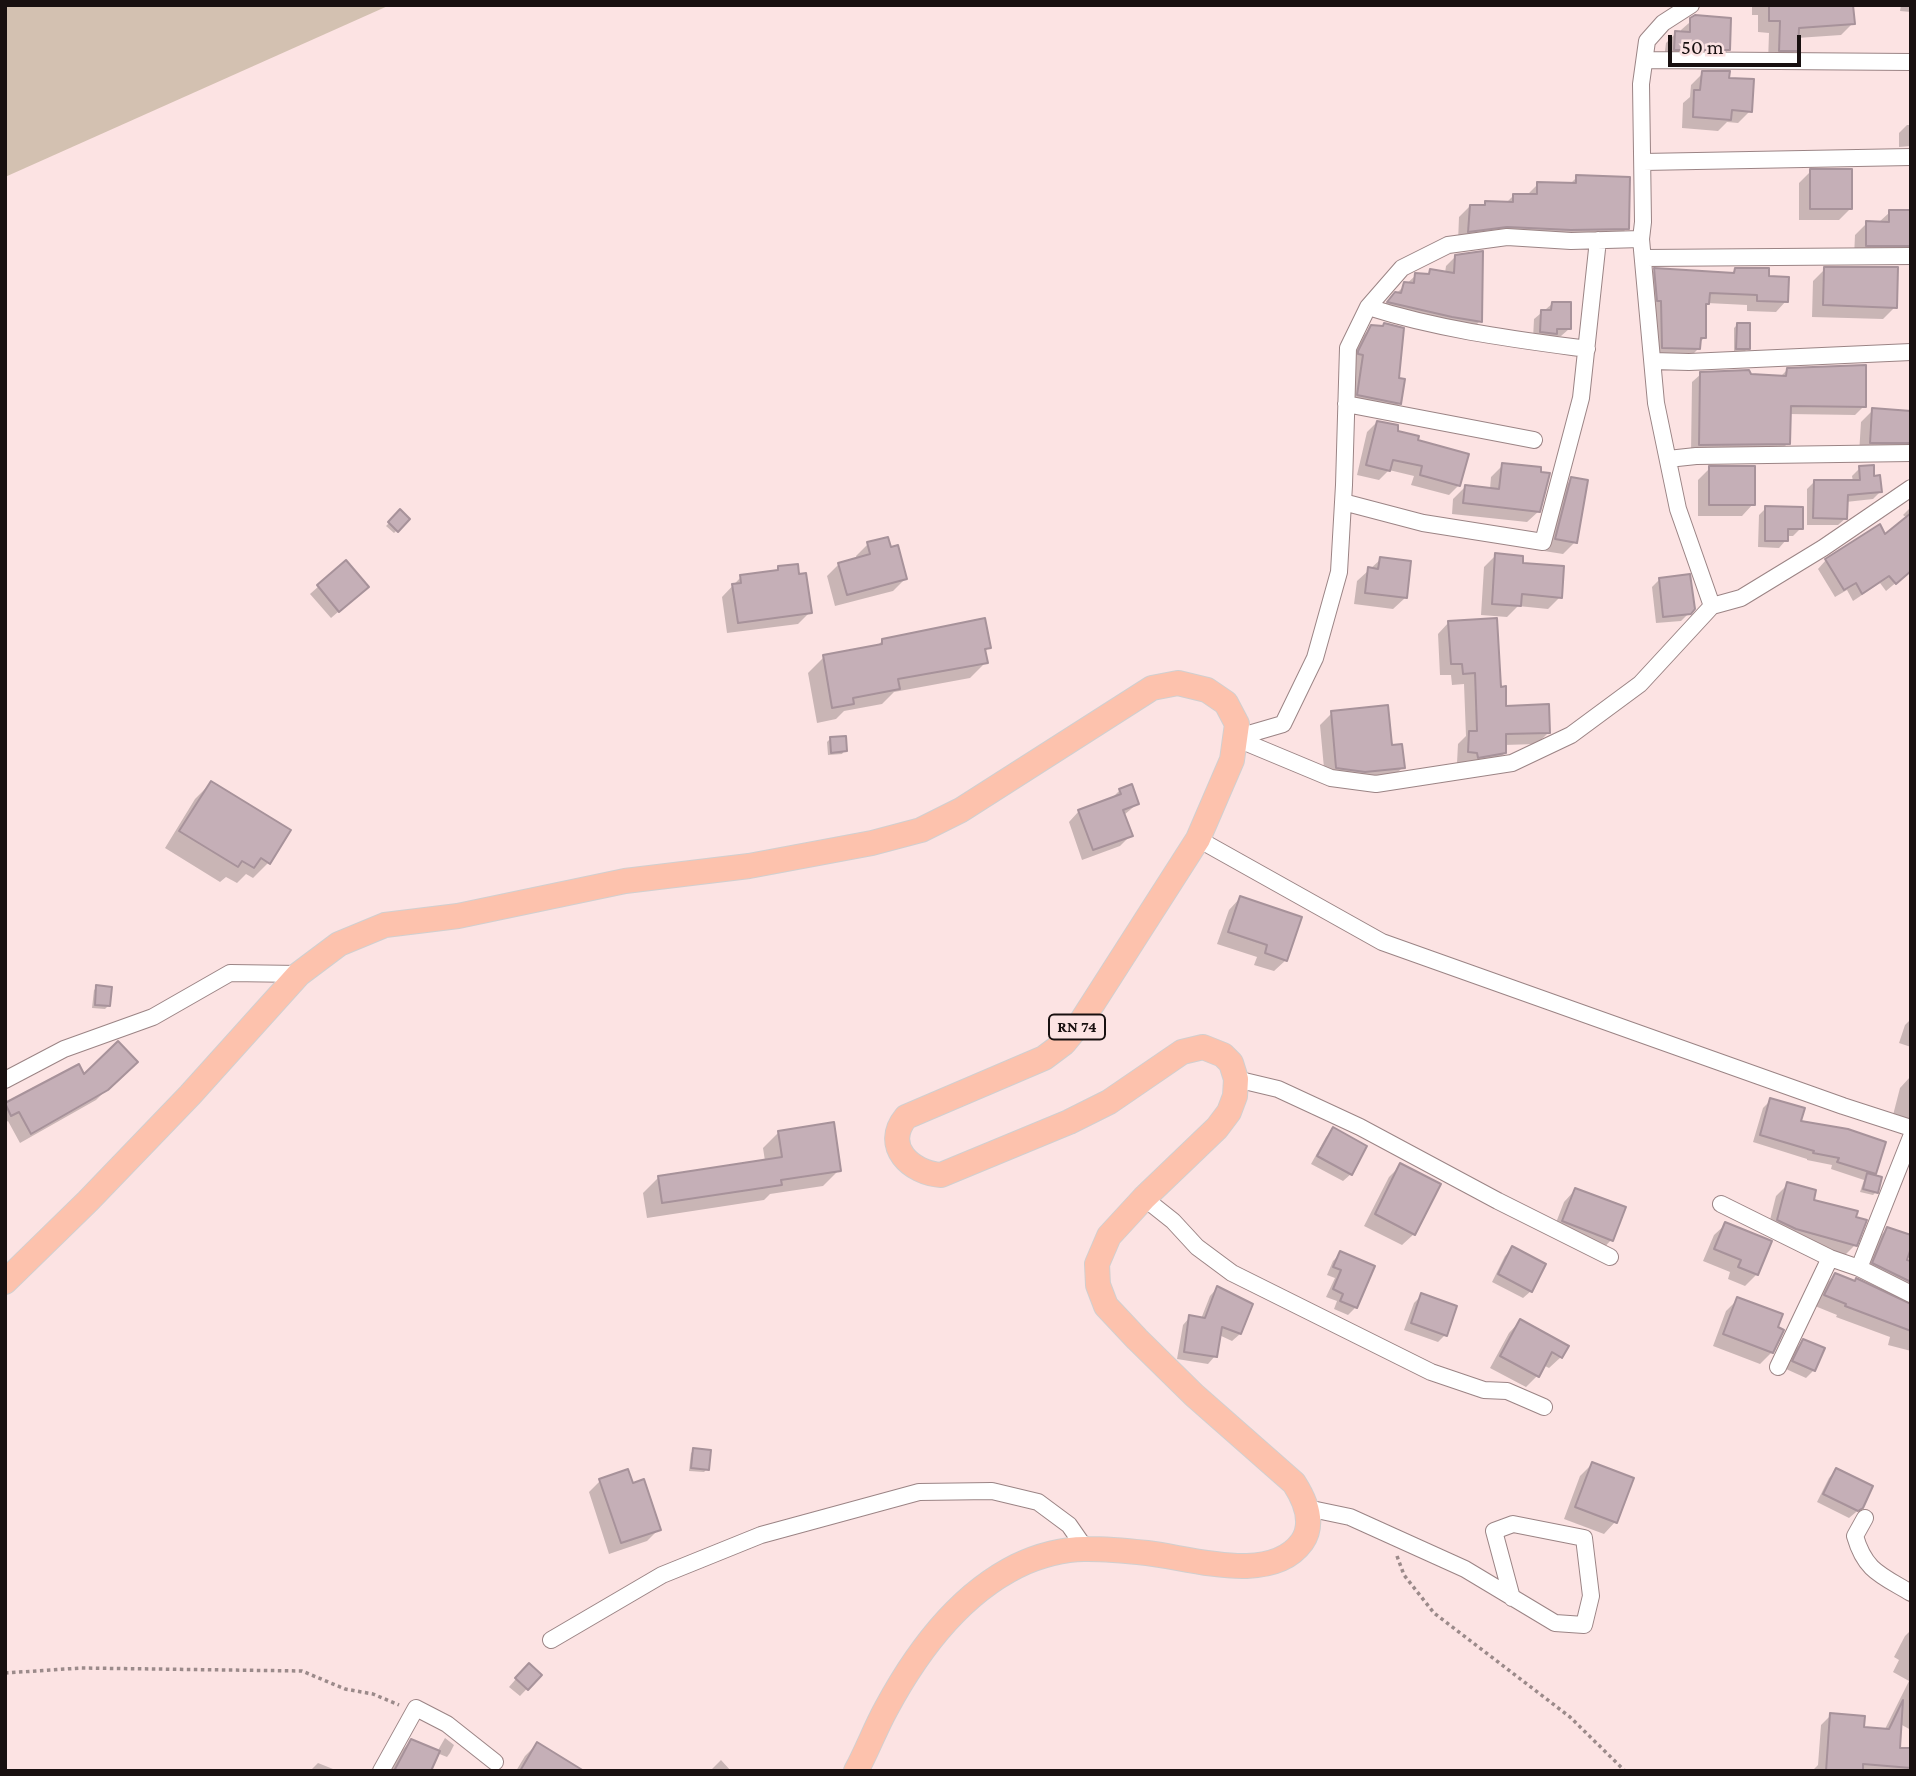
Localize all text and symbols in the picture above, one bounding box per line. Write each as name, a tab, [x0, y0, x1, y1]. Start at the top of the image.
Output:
scale bar	[1671, 21, 1804, 65]
text: 50 m	[1681, 35, 1724, 59]
road number: RN 74	[1049, 1015, 1105, 1040]

